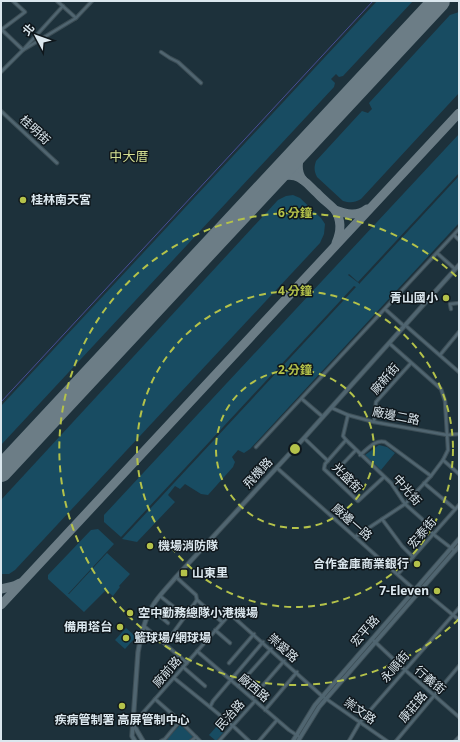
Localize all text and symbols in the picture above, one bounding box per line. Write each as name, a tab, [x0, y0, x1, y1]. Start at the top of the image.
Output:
north arrow	[16, 16, 56, 56]
text: 北	[19, 20, 37, 38]
street label: 桂明街	[16, 111, 54, 148]
district label: 中大厝	[109, 147, 149, 165]
place label: 桂林南天宮	[31, 191, 91, 208]
marker: 桂林南天宮	[18, 195, 28, 205]
text: 6 分鐘	[278, 204, 312, 221]
text: 4 分鐘	[278, 282, 312, 299]
place label: 青山國小	[390, 289, 438, 306]
marker: 青山國小	[441, 293, 451, 303]
street label: 廠新街	[366, 360, 403, 398]
text: 2 分鐘	[278, 361, 312, 378]
street label: 廠邊二路	[371, 403, 421, 428]
centre of rings	[288, 442, 302, 456]
street label: 飛機路	[239, 454, 276, 492]
street label: 光盛街	[329, 459, 366, 496]
street label: 中光街	[389, 471, 426, 509]
street label: 廠邊一路	[329, 499, 376, 544]
street label: 宏泰街	[403, 514, 440, 552]
place label: 機場消防隊	[158, 537, 218, 554]
marker: 機場消防隊	[145, 541, 155, 551]
place label: 合作金庫商業銀行	[313, 555, 409, 572]
marker: 合作金庫商業銀行	[412, 559, 422, 569]
place label: 山東里	[192, 564, 228, 581]
marker: 山東里	[179, 568, 189, 578]
place label: 7-Eleven	[379, 582, 429, 599]
marker: 7-Eleven	[432, 586, 442, 596]
place label: 空中勤務總隊小港機場	[138, 604, 258, 621]
marker: 空中勤務總隊小港機場	[125, 608, 135, 618]
street label: 宏平路	[346, 612, 383, 650]
place label: 備用塔台	[64, 618, 112, 635]
marker: 備用塔台	[115, 622, 125, 632]
place label: 籃球場/網球場	[134, 629, 211, 646]
street label: 崇愛路	[264, 629, 302, 666]
marker: 籃球場/網球場	[121, 633, 131, 643]
street label: 永順街	[376, 648, 413, 686]
street label: 廠前路	[148, 653, 185, 691]
street label: 行義街	[411, 662, 450, 698]
street label: 廠西路	[235, 670, 274, 706]
street label: 康莊路	[395, 687, 431, 726]
street label: 崇文路	[341, 693, 380, 728]
street label: 民治路	[211, 696, 248, 734]
marker: 疾病管制署 高屏管制中心	[117, 701, 127, 711]
place label: 疾病管制署 高屏管制中心	[54, 711, 190, 728]

